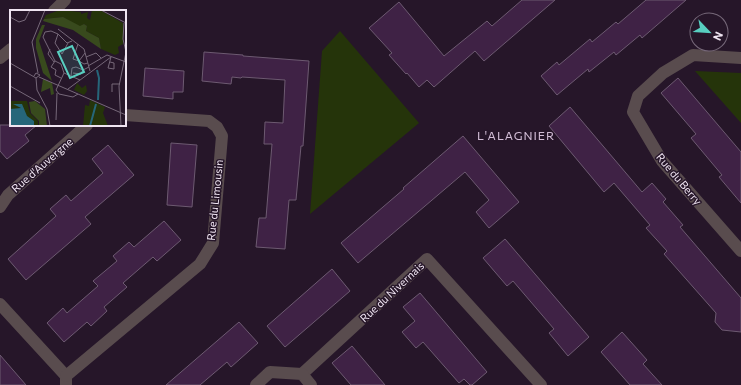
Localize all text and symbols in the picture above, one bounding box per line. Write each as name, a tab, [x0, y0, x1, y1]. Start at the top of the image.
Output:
inset map	[10, 10, 126, 126]
north arrow	[689, 12, 729, 52]
text: N	[711, 30, 726, 43]
district label: L'ALAGNIER	[477, 128, 555, 142]
street label: Rue d'Auvergne	[8, 134, 75, 195]
street label: Rue du Berry	[654, 150, 705, 207]
street label: Rue du Limousin	[204, 159, 225, 241]
street label: Rue du Nivernais	[357, 259, 426, 325]

